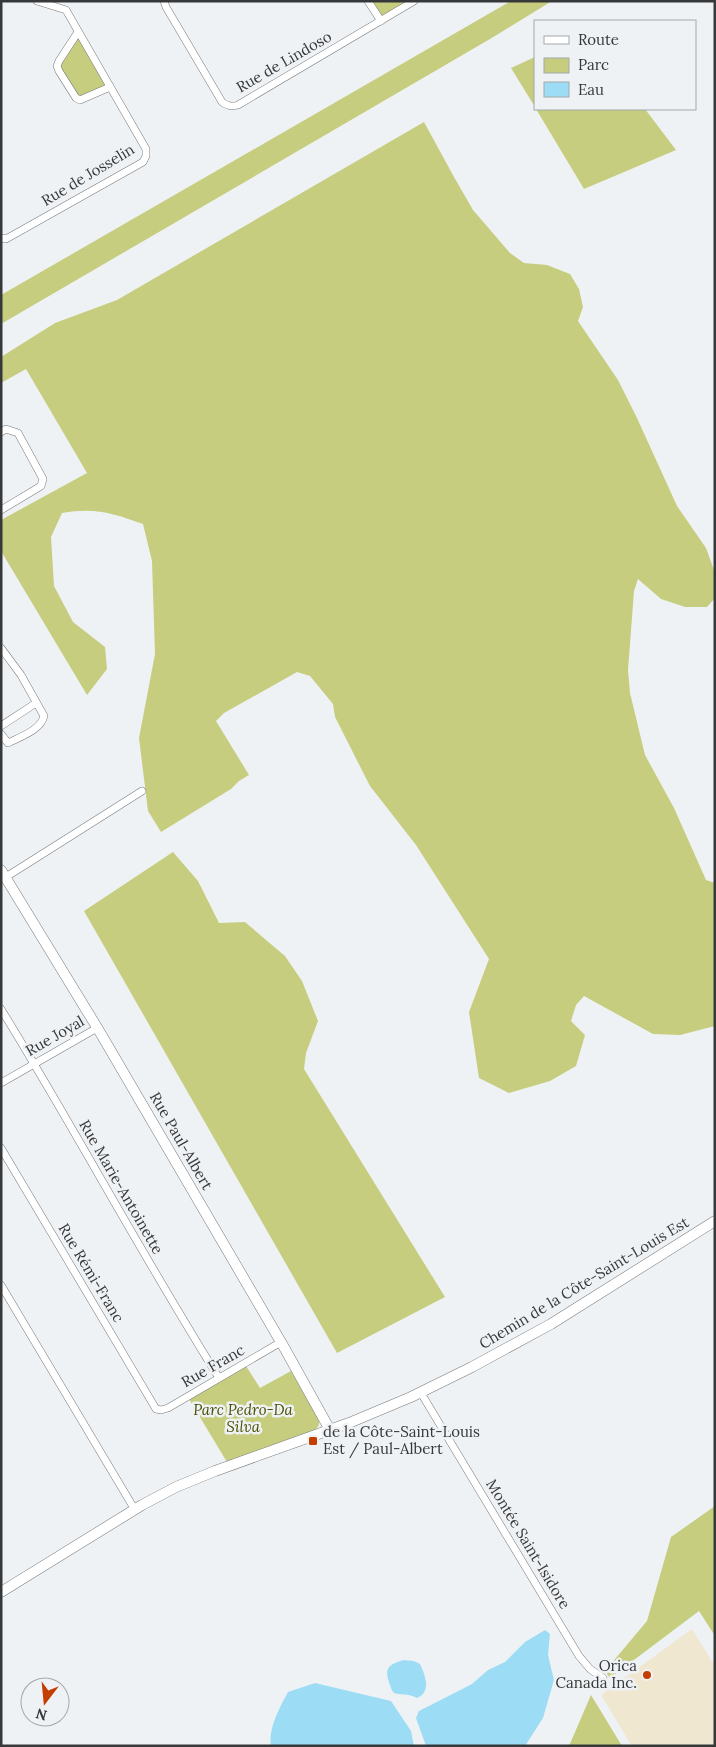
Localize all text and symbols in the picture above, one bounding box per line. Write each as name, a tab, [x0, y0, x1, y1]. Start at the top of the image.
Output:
legend	[534, 20, 696, 110]
street label: Rue de Lindoso	[233, 26, 335, 97]
text: Route	[578, 30, 619, 49]
text: Parc	[578, 55, 609, 74]
text: Eau	[578, 80, 604, 99]
street label: Rue de Josselin	[38, 139, 138, 210]
street label: Rue Joyal	[22, 1011, 87, 1060]
street label: Rue Paul-Albert	[146, 1088, 217, 1193]
street label: Rue Marie-Antoinette	[75, 1116, 168, 1257]
street label: Chemin de la Côte-Saint-Louis Est	[475, 1212, 692, 1353]
street label: Rue Rémi-Franc	[54, 1220, 128, 1326]
street label: Rue Franc	[178, 1340, 248, 1391]
park label: Parc Pedro-Da Silva	[193, 1400, 294, 1436]
place label: de la Côte-Saint-Louis Est / Paul-Albert	[323, 1422, 480, 1459]
marker: de la Côte-Saint-Louis Est / Paul-Albert	[307, 1435, 319, 1447]
street label: Montée Saint-Isidore	[482, 1475, 575, 1612]
place label: Orica Canada Inc.	[556, 1656, 637, 1692]
marker: Orica Canada Inc.	[641, 1669, 653, 1681]
north arrow	[20, 1677, 70, 1727]
text: N	[34, 1704, 49, 1725]

